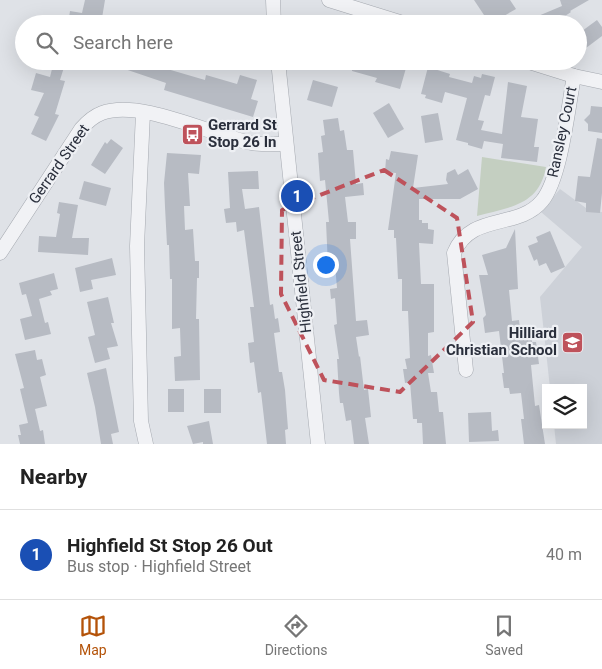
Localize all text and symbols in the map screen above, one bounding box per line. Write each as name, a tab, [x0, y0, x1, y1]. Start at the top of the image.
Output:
search box	[15, 15, 587, 70]
icon: search	[33, 29, 61, 57]
text: Search here	[73, 31, 173, 54]
street label: Ransley Court	[544, 85, 580, 179]
place label: Gerrard St Stop 26 In	[208, 116, 277, 151]
street label: Gerrard Street	[25, 121, 93, 207]
bus stop icon: Gerrard St Stop 26 In	[180, 122, 204, 146]
pin: 1	[281, 177, 313, 215]
street label: Highfield Street	[287, 230, 315, 334]
your location	[313, 252, 339, 278]
place label: Hilliard Christian School	[446, 324, 557, 359]
school or university icon: Hilliard Christian School	[561, 330, 585, 354]
map controls	[542, 384, 587, 429]
button: layers	[542, 384, 587, 429]
text: Nearby	[20, 465, 87, 489]
text: Highfield St Stop 26 Out	[67, 534, 273, 557]
text: 1	[31, 545, 41, 564]
text: 40 m	[546, 545, 582, 564]
text: Bus stop · Highfield Street	[67, 557, 251, 576]
tab: Map	[79, 612, 107, 658]
tab: Directions	[265, 612, 328, 658]
tab: Saved	[485, 612, 523, 658]

